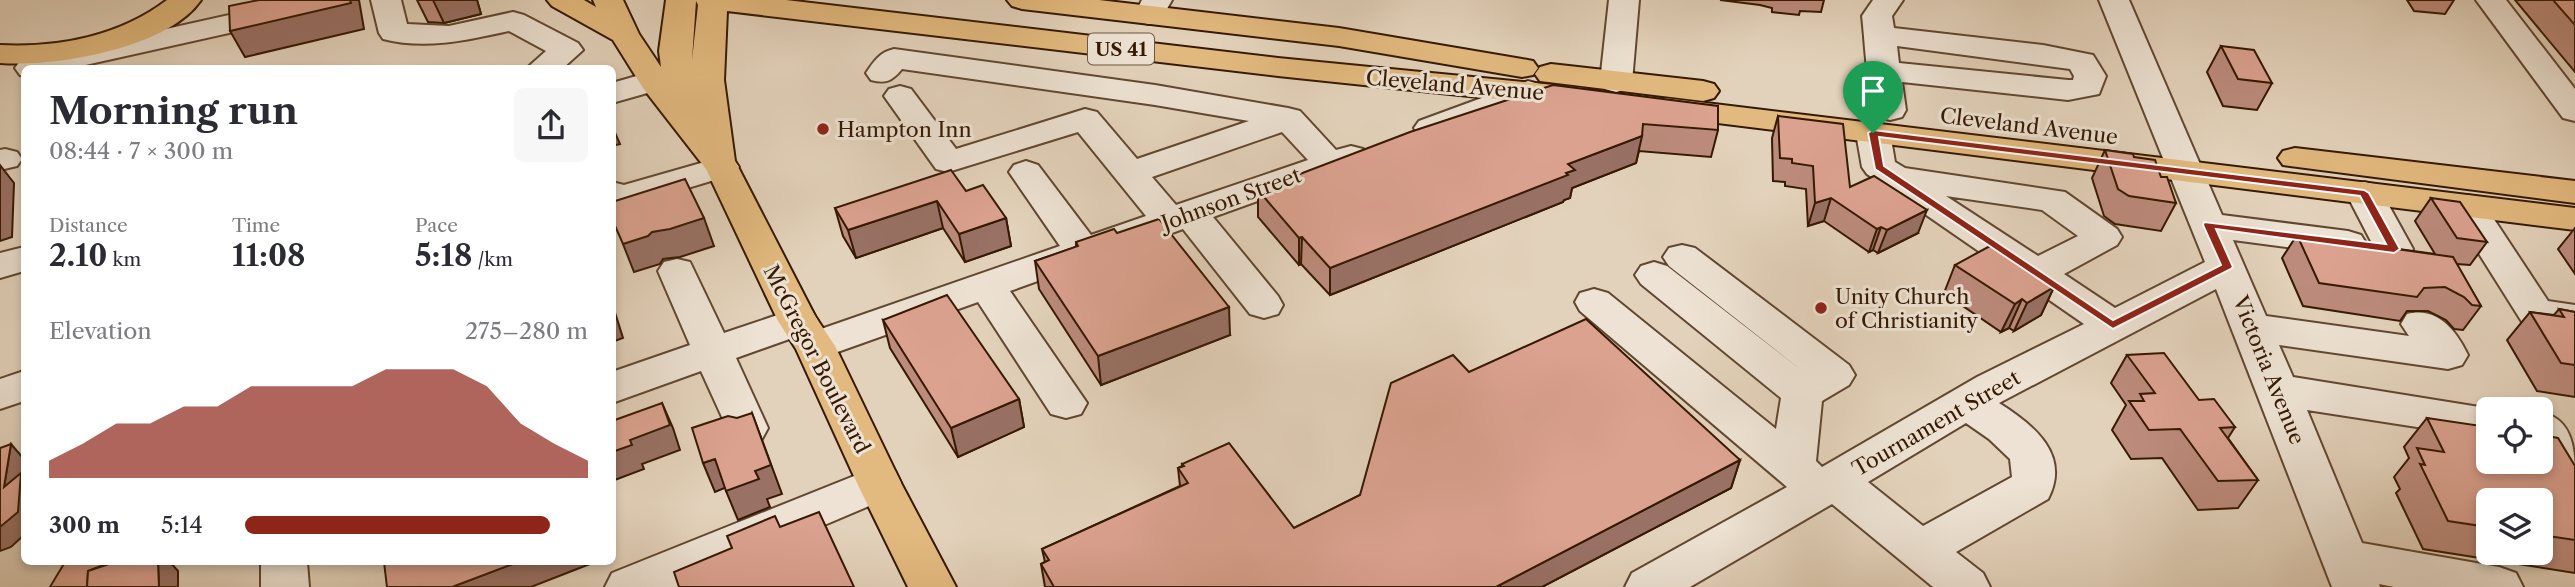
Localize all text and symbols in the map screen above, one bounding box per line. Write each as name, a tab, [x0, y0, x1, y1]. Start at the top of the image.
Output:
road number: US 41	[1088, 34, 1154, 64]
pin	[1843, 61, 1903, 133]
street label: Cleveland Avenue	[1365, 65, 1545, 105]
icon: arrive	[1854, 72, 1892, 110]
text: Morning run	[49, 87, 298, 134]
button: share	[514, 88, 588, 162]
street label: Cleveland Avenue	[1939, 103, 2119, 149]
place label: Hampton Inn	[837, 117, 972, 142]
marker: Hampton Inn	[815, 121, 831, 137]
text: 08:44 · 7 × 300 m	[49, 137, 233, 165]
street label: Johnson Street	[1155, 162, 1305, 237]
text: Distance	[49, 214, 128, 237]
text: Time	[232, 214, 280, 237]
text: Pace	[415, 214, 458, 237]
text: 2.10	[49, 237, 107, 274]
text: 11:08	[232, 237, 306, 274]
text: 5:18	[415, 237, 472, 274]
text: km	[107, 248, 141, 271]
text: /km	[472, 248, 513, 271]
street label: McGregor Boulevard	[759, 261, 875, 458]
place label: Unity Church of Christianity	[1835, 284, 1978, 333]
street label: Victoria Avenue	[2227, 291, 2310, 448]
marker: Unity Church of Christianity	[1813, 300, 1829, 316]
text: Elevation	[49, 317, 152, 345]
text: 275–280 m	[465, 317, 588, 345]
street label: Tournament Street	[1848, 364, 2025, 481]
map controls	[2476, 397, 2553, 565]
button: locate	[2476, 397, 2553, 474]
button: layers	[2476, 488, 2553, 565]
text: 300 m	[49, 511, 120, 539]
text: 5:14	[161, 511, 203, 539]

